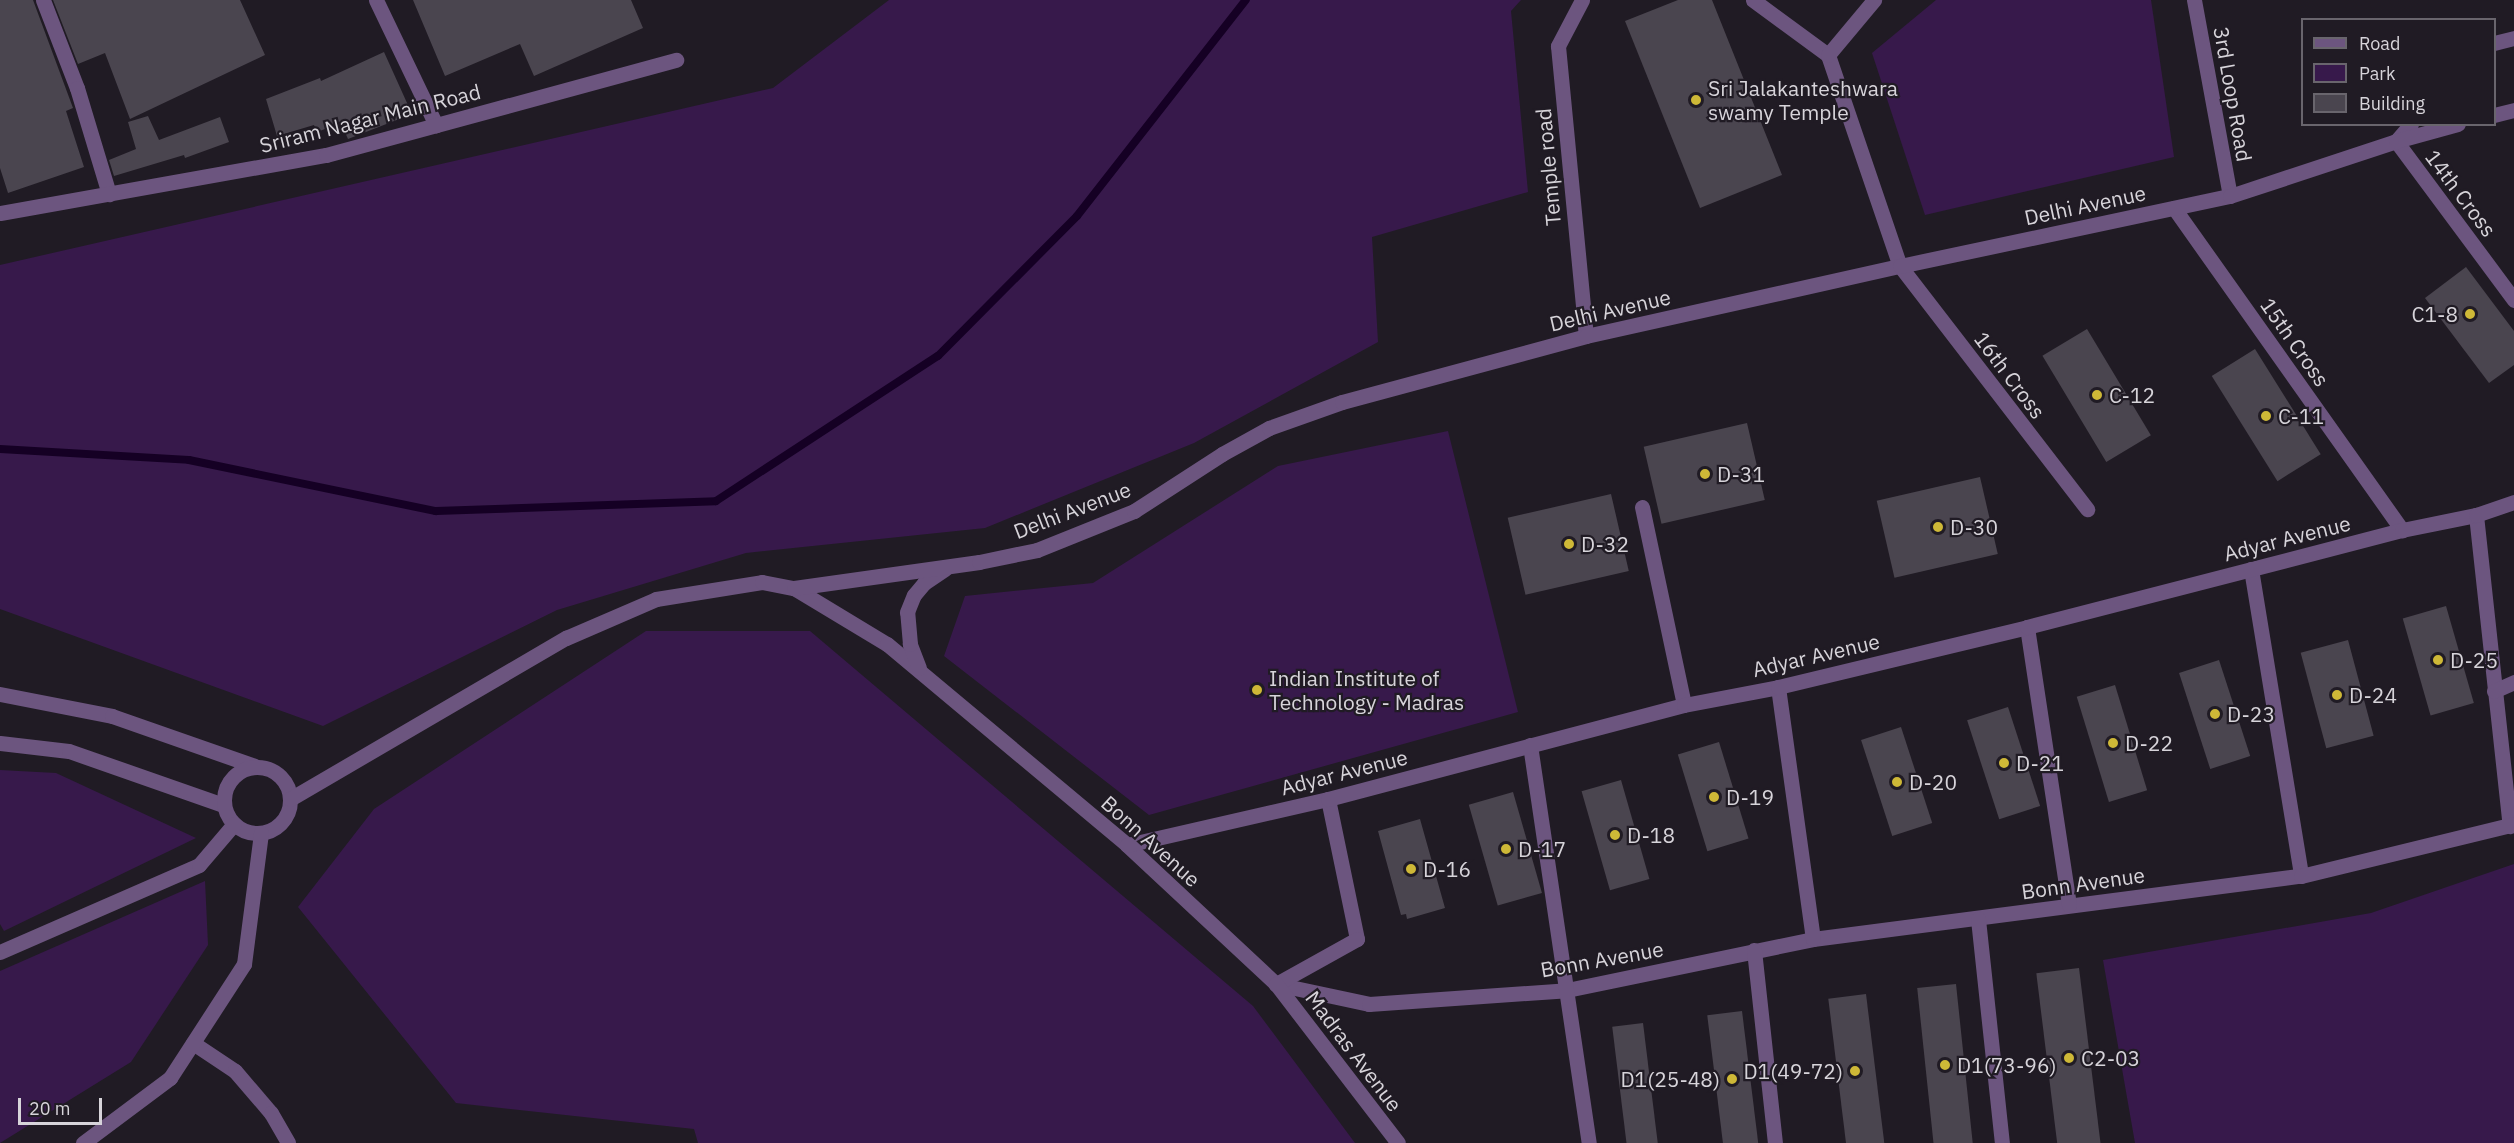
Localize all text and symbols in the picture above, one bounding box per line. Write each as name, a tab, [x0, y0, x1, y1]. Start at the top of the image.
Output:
legend	[2301, 18, 2496, 126]
street label: 3rd Loop Road	[2209, 25, 2257, 163]
text: Road	[2359, 32, 2400, 55]
text: Park	[2359, 62, 2395, 85]
place label: Sri Jalakanteshwara swamy Temple	[1708, 75, 1898, 125]
street label: Sriram Nagar Main Road	[257, 78, 483, 158]
text: Building	[2359, 92, 2425, 115]
marker: Sri Jalakanteshwara swamy Temple	[1689, 93, 1703, 107]
street label: Temple road	[1530, 107, 1566, 227]
street label: 14th Cross	[2420, 145, 2502, 241]
street label: Delhi Avenue	[2022, 180, 2148, 230]
street label: Delhi Avenue	[1547, 284, 1673, 336]
street label: 15th Cross	[2255, 293, 2335, 391]
place label: C1-8	[2411, 301, 2458, 327]
marker: C1-8	[2463, 307, 2477, 321]
street label: 16th Cross	[1969, 327, 2051, 423]
place label: C-12	[2109, 382, 2155, 408]
marker: C-12	[2090, 388, 2104, 402]
place label: C-11	[2278, 403, 2324, 429]
marker: C-11	[2259, 409, 2273, 423]
place label: D-31	[1717, 461, 1765, 487]
marker: D-31	[1698, 467, 1712, 481]
street label: Delhi Avenue	[1010, 476, 1134, 544]
street label: Adyar Avenue	[2221, 510, 2353, 566]
place label: D-30	[1950, 514, 1998, 540]
marker: D-30	[1931, 520, 1945, 534]
place label: D-32	[1581, 531, 1629, 557]
marker: D-32	[1562, 537, 1576, 551]
street label: Adyar Avenue	[1750, 628, 1882, 682]
place label: D-25	[2450, 647, 2498, 673]
marker: D-25	[2431, 653, 2445, 667]
place label: Indian Institute of Technology - Madras	[1269, 665, 1464, 715]
place label: D-24	[2349, 682, 2397, 708]
marker: Indian Institute of Technology - Madras	[1250, 683, 1264, 697]
marker: D-24	[2330, 688, 2344, 702]
place label: D-23	[2227, 701, 2275, 727]
marker: D-23	[2208, 707, 2222, 721]
place label: D-22	[2125, 730, 2173, 756]
marker: D-22	[2106, 736, 2120, 750]
street label: Adyar Avenue	[1278, 744, 1410, 800]
place label: D-21	[2016, 750, 2064, 776]
marker: D-21	[1997, 756, 2011, 770]
place label: D-20	[1909, 769, 1957, 795]
marker: D-20	[1890, 775, 1904, 789]
place label: D-19	[1726, 784, 1774, 810]
street label: Bonn Avenue	[1096, 790, 1206, 892]
marker: D-19	[1707, 790, 1721, 804]
place label: D-18	[1627, 822, 1675, 848]
marker: D-18	[1608, 828, 1622, 842]
place label: D-17	[1518, 836, 1566, 862]
marker: D-17	[1499, 842, 1513, 856]
place label: D-16	[1423, 856, 1471, 882]
marker: D-16	[1404, 862, 1418, 876]
street label: Bonn Avenue	[2020, 862, 2146, 904]
street label: Bonn Avenue	[1539, 936, 1665, 982]
street label: Madras Avenue	[1300, 986, 1408, 1116]
place label: C2-03	[2081, 1045, 2140, 1071]
marker: C2-03	[2062, 1051, 2076, 1065]
place label: D1(73-96)	[1957, 1052, 2057, 1078]
place label: D1(49-72)	[1743, 1058, 1843, 1084]
marker: D1(73-96)	[1938, 1058, 1952, 1072]
marker: D1(49-72)	[1848, 1064, 1862, 1078]
place label: D1(25-48)	[1620, 1066, 1720, 1092]
marker: D1(25-48)	[1725, 1072, 1739, 1086]
scale bar	[21, 1086, 105, 1124]
text: 20 m	[29, 1097, 71, 1120]

